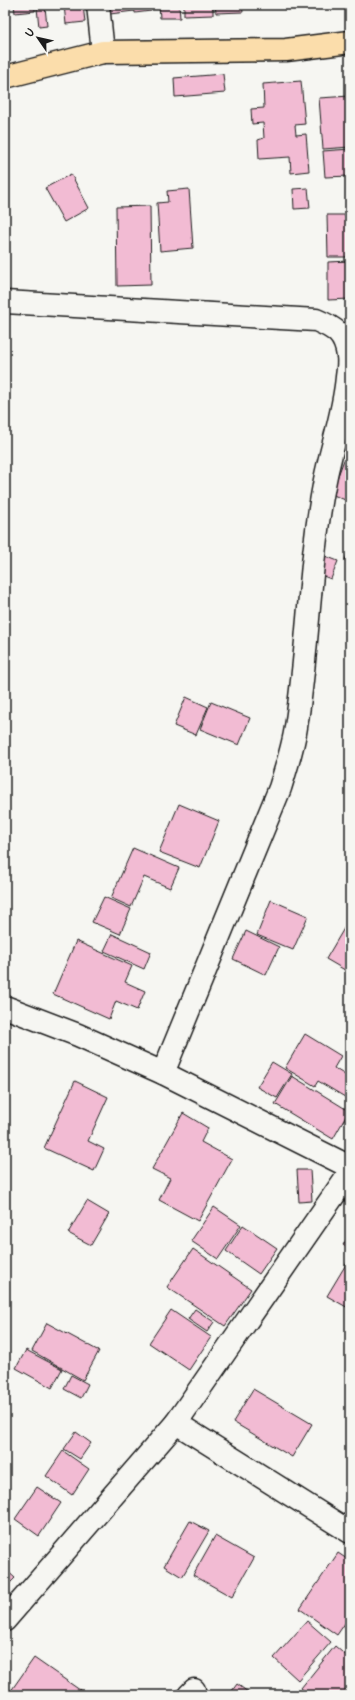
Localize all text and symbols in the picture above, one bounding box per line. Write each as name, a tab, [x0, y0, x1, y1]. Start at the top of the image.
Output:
north arrow	[18, 18, 58, 58]
text: U	[23, 26, 38, 39]

